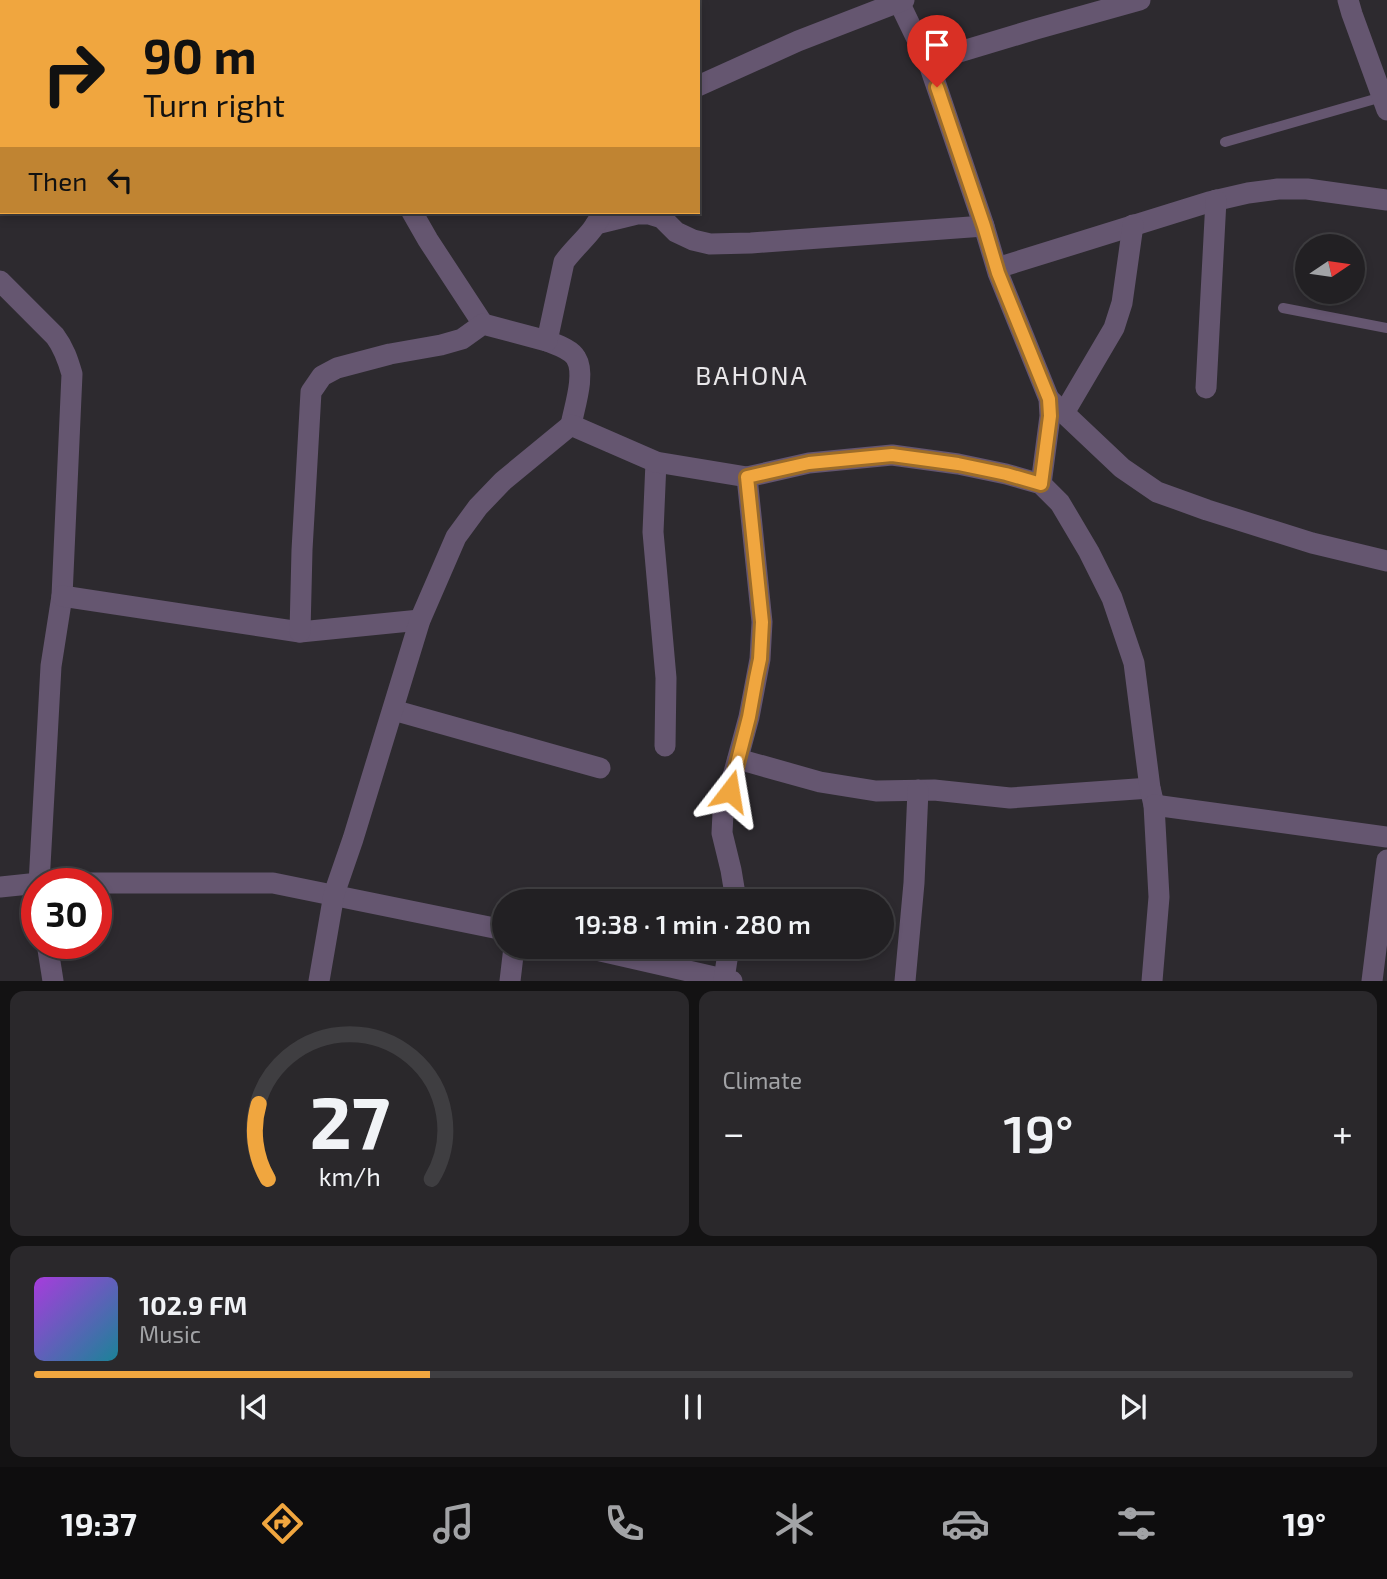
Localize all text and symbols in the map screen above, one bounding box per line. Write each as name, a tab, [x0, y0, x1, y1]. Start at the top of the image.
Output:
pin	[907, 15, 967, 87]
text: 90 m	[143, 25, 257, 84]
icon: arrive	[918, 26, 956, 64]
icon: right	[28, 28, 119, 119]
text: Turn right	[143, 85, 285, 123]
icon: left	[101, 161, 139, 199]
text: Then	[28, 165, 87, 196]
north arrow	[1295, 234, 1365, 304]
map controls	[1295, 234, 1365, 304]
district label: BAHONA	[695, 359, 809, 390]
position arrow	[693, 754, 767, 828]
speed limit sign: 30	[21, 868, 112, 959]
text: 19:38 · 1 min · 280 m	[575, 908, 811, 939]
text: Climate	[723, 1066, 802, 1094]
text: 27	[309, 1077, 390, 1165]
text: 19°	[1003, 1101, 1074, 1163]
text: −	[723, 1109, 745, 1155]
text: +	[1332, 1109, 1353, 1155]
text: km/h	[318, 1161, 380, 1191]
text: 102.9 FM	[139, 1289, 247, 1320]
text: Music	[139, 1320, 201, 1348]
icon: previous	[235, 1388, 273, 1426]
icon: pause	[674, 1388, 712, 1426]
icon: next	[1114, 1388, 1152, 1426]
icon: directions	[258, 1499, 307, 1548]
icon: music	[429, 1499, 478, 1548]
icon: phone	[600, 1499, 649, 1548]
icon: climate	[770, 1499, 819, 1548]
icon: car	[941, 1499, 990, 1548]
icon: filters	[1112, 1499, 1161, 1548]
text: 19:37	[61, 1504, 137, 1542]
text: 19°	[1282, 1504, 1326, 1542]

